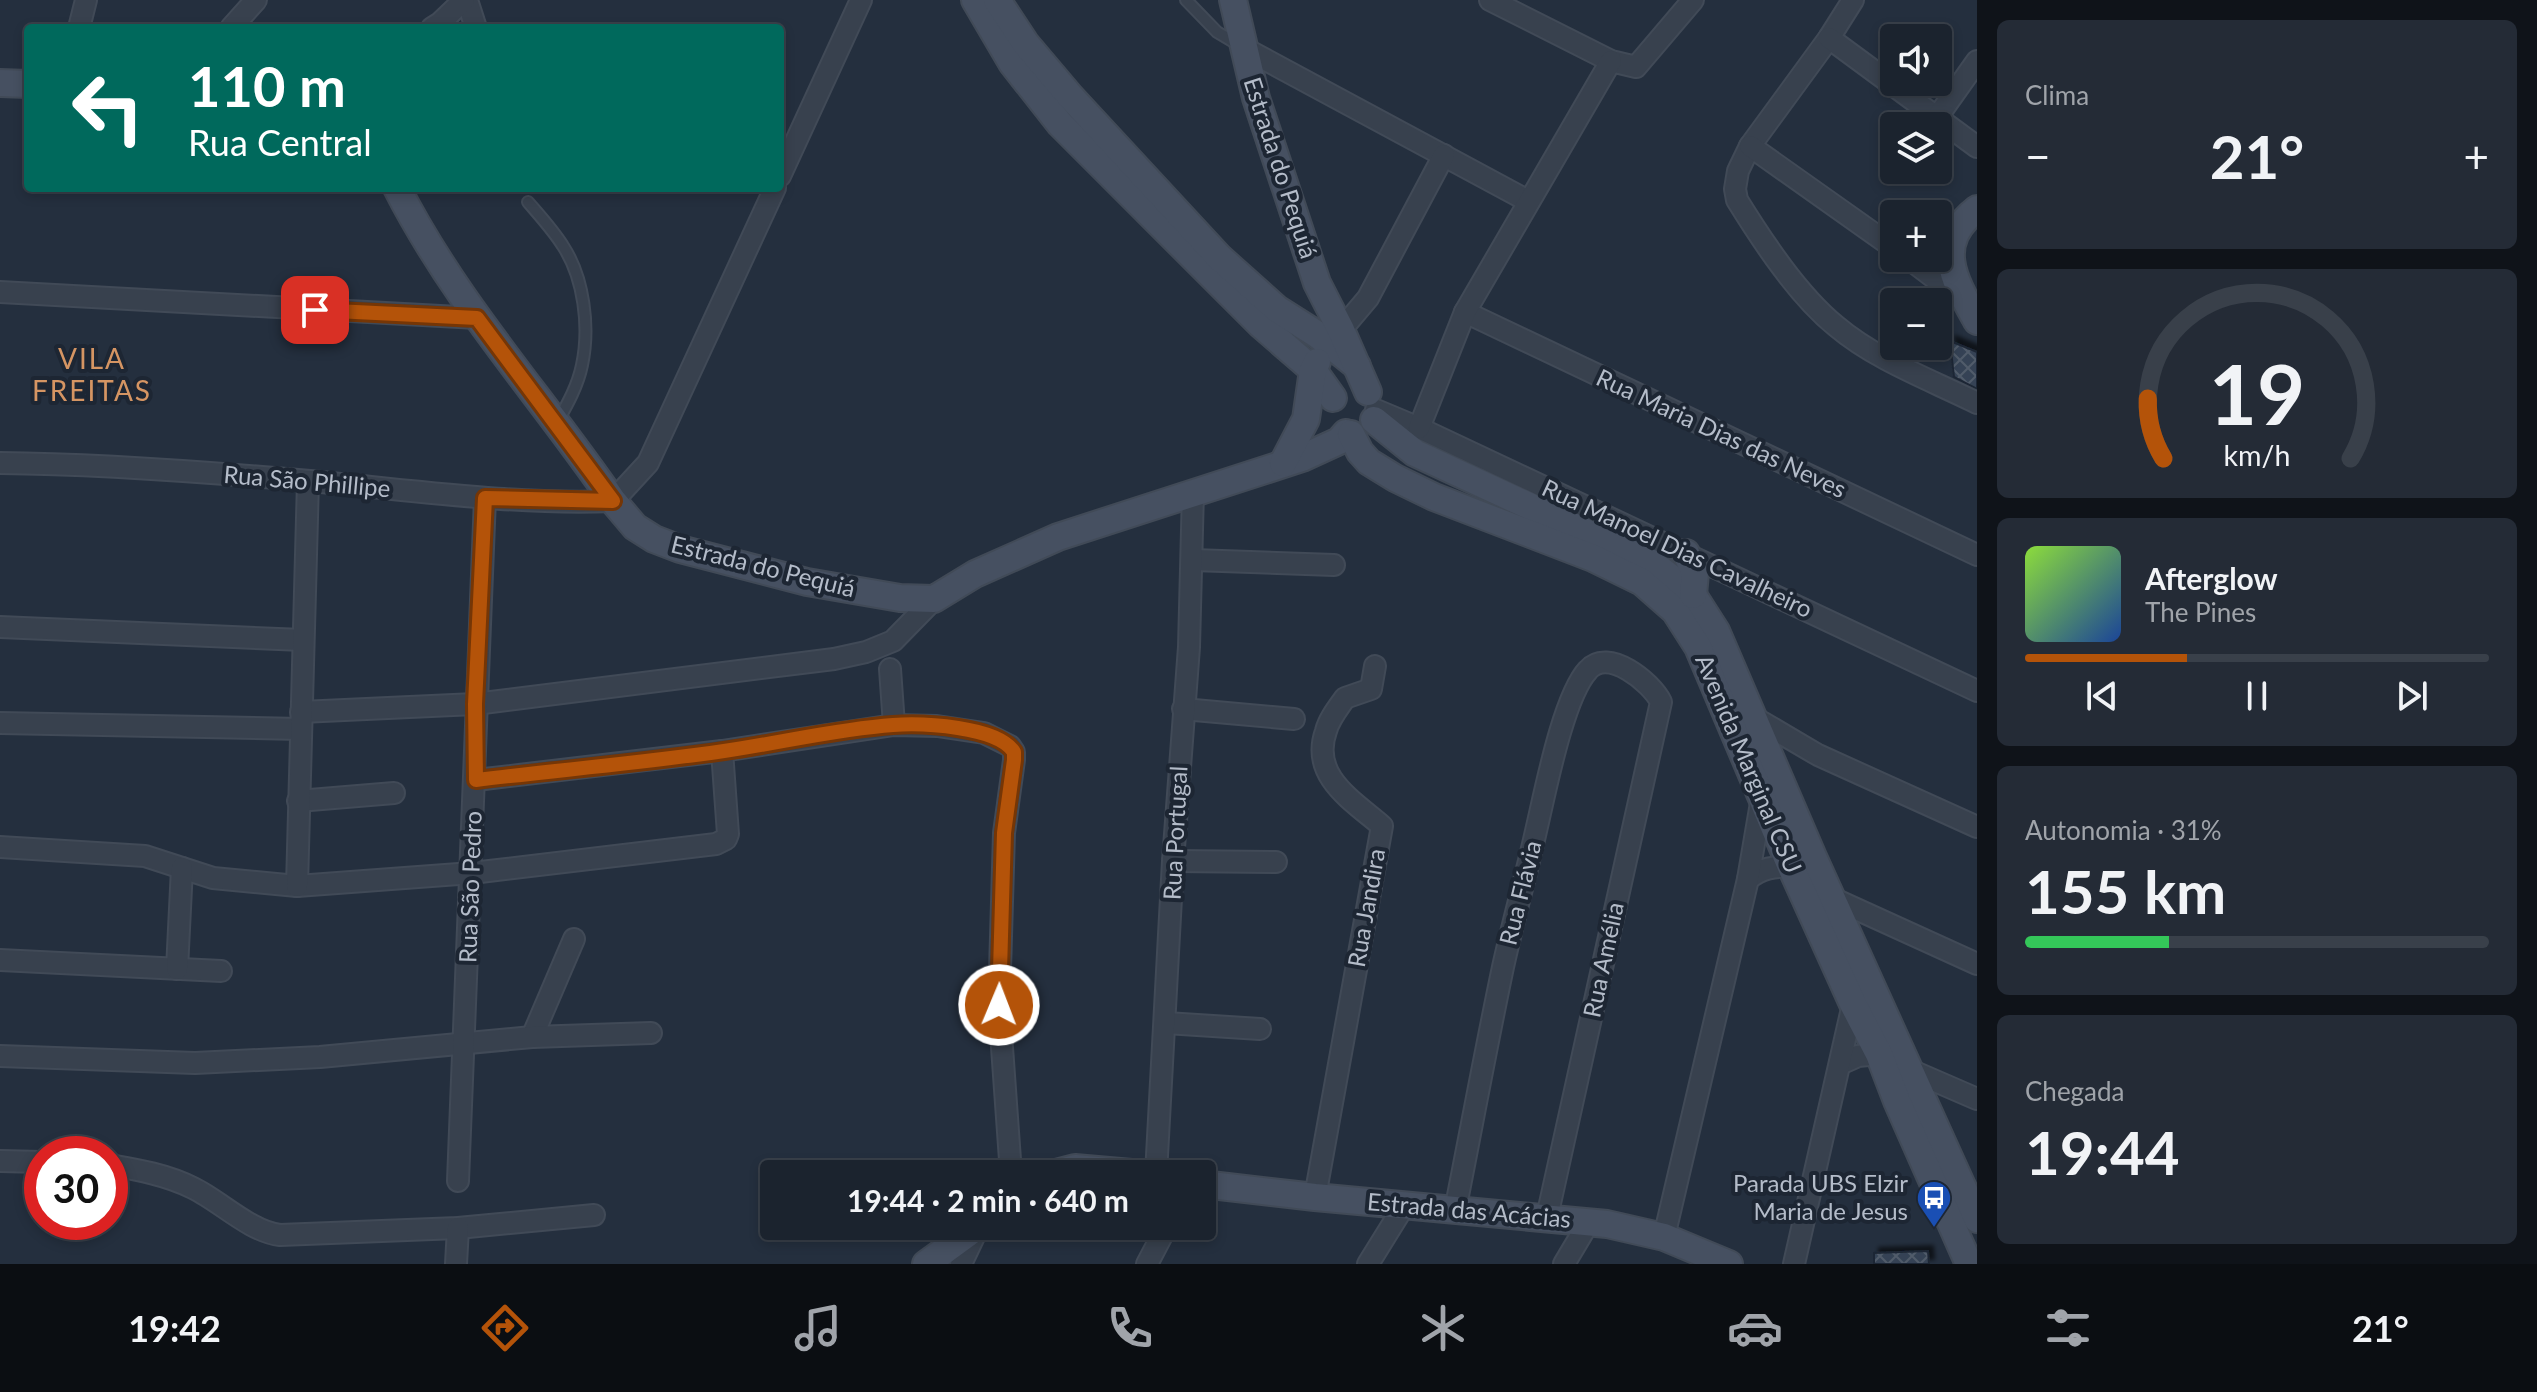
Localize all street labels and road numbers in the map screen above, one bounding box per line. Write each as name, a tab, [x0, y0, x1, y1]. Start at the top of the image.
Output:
street label: Estrada do Pequiá	[1238, 73, 1324, 262]
street label: Rua Maria Dias das Neves	[1592, 362, 1851, 503]
street label: Rua São Phillipe	[223, 459, 392, 502]
street label: Rua Manoel Dias Cavalheiro	[1538, 472, 1817, 623]
street label: Estrada do Pequiá	[668, 529, 858, 602]
street label: Avenida Marginal CSU	[1690, 650, 1809, 877]
street label: Rua Portugal	[1157, 765, 1192, 901]
street label: Rua São Pedro	[452, 810, 487, 964]
street label: Rua Flávia	[1493, 837, 1547, 948]
street label: Rua Jandira	[1341, 846, 1390, 969]
street label: Rua Amélia	[1576, 899, 1629, 1020]
street label: Estrada das Acácias	[1366, 1186, 1572, 1233]

